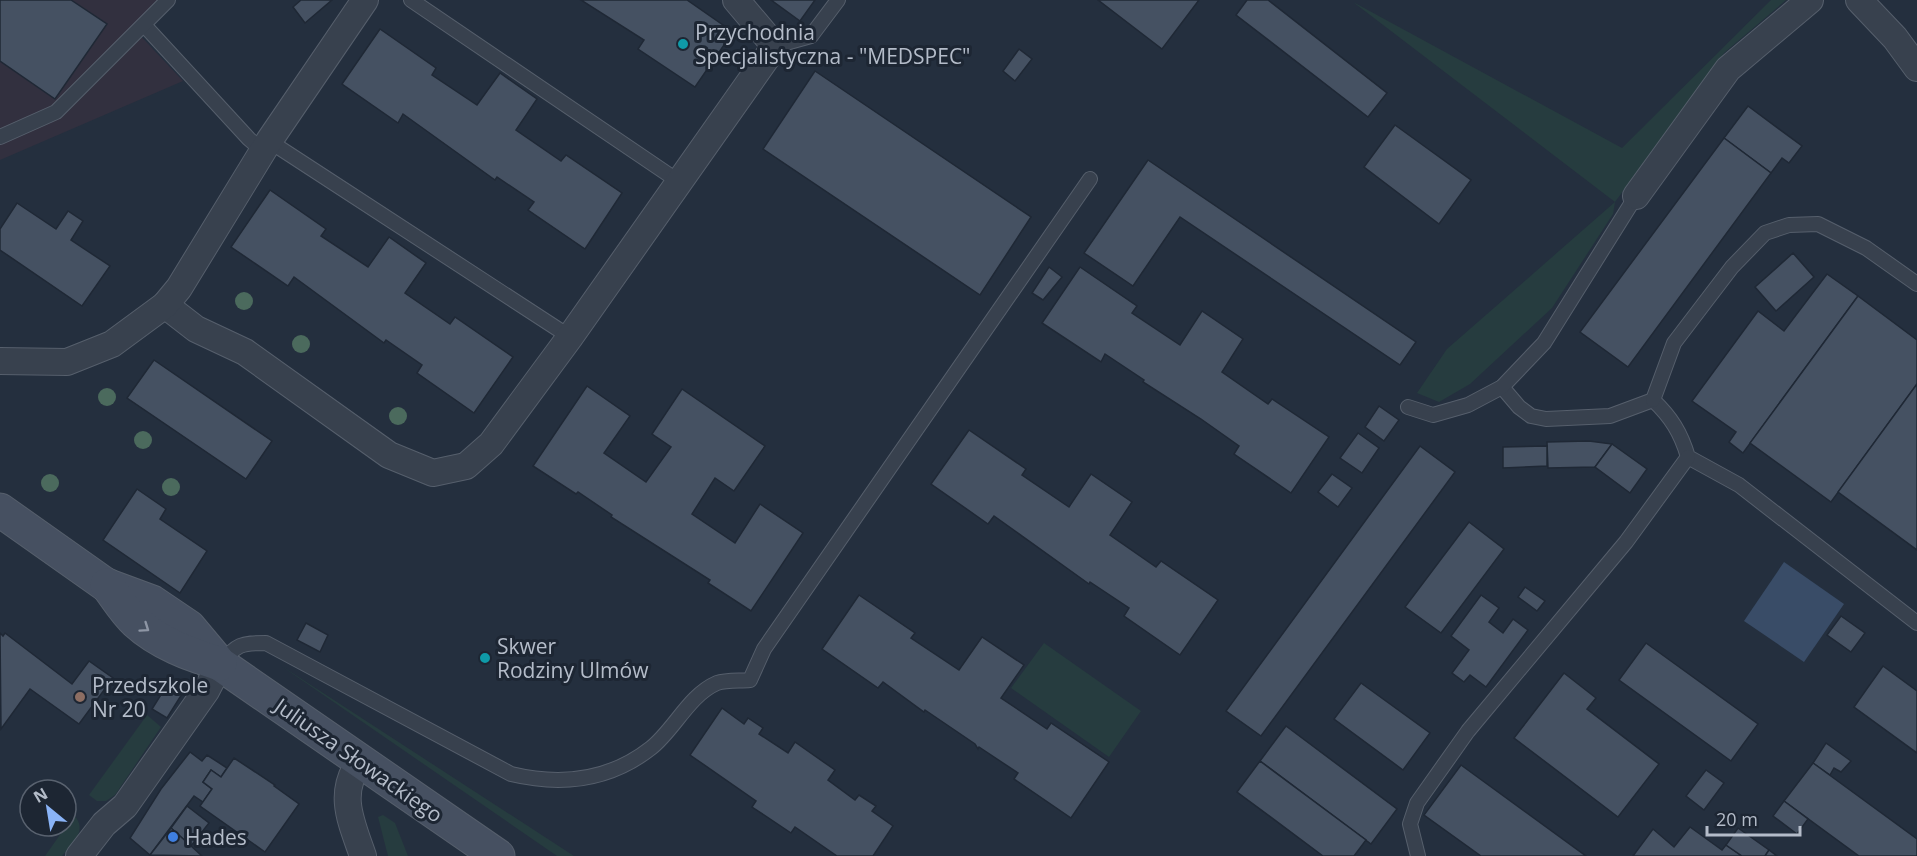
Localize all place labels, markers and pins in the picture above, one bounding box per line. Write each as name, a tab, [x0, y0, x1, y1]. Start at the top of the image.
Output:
place label: Przychodnia Specjalistyczna - "MEDSPEC"	[695, 18, 971, 70]
marker: Przychodnia Specjalistyczna - "MEDSPEC"	[676, 37, 690, 51]
place label: Skwer Rodziny Ulmów	[497, 632, 649, 684]
marker: Skwer Rodziny Ulmów	[478, 651, 492, 665]
place label: Przedszkole Nr 20	[92, 671, 208, 723]
marker: Przedszkole Nr 20	[73, 690, 87, 704]
place label: Hades	[185, 823, 247, 851]
marker: Hades	[166, 830, 180, 844]

